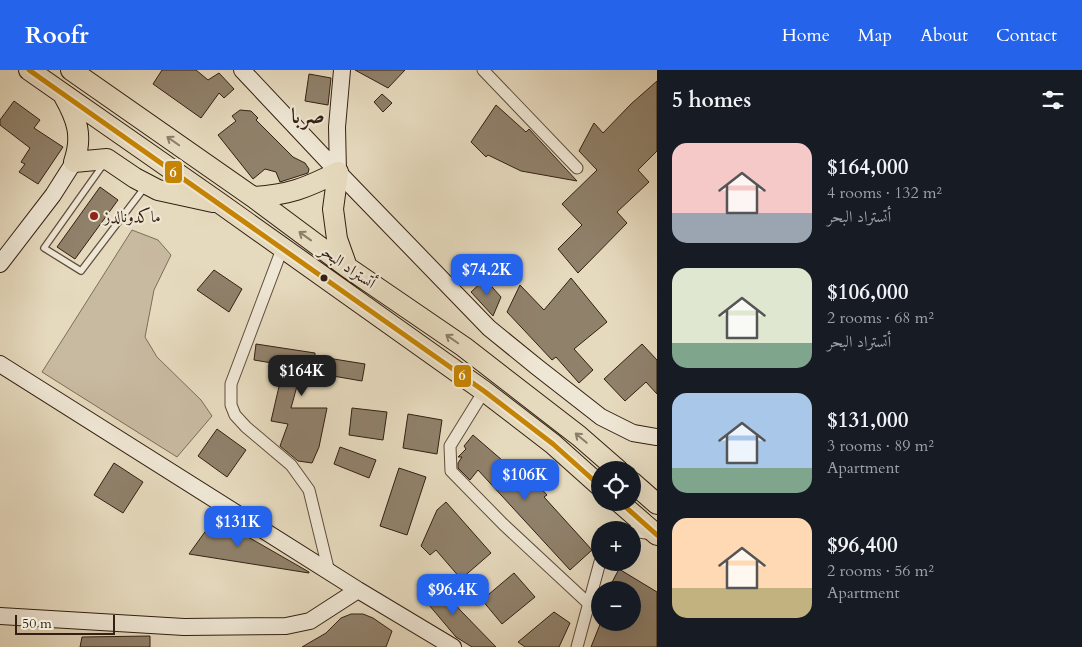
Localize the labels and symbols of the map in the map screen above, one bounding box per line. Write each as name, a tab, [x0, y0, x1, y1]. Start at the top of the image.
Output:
district label: صربا	[291, 102, 325, 131]
one-way arrow	[166, 136, 180, 146]
line badge: 6	[164, 160, 183, 184]
text: 6	[169, 163, 177, 182]
place label: ماكدونالدز	[102, 206, 161, 228]
marker: ماكدونالدز	[88, 210, 100, 222]
one-way arrow	[298, 231, 312, 241]
street label: أتستراد البحر	[313, 237, 381, 294]
pin: $74.2K	[446, 254, 528, 296]
unlabelled marker	[319, 273, 329, 283]
one-way arrow	[446, 334, 460, 344]
pin: $164K	[267, 354, 337, 397]
line badge: 6	[453, 364, 472, 388]
text: 6	[458, 366, 466, 385]
one-way arrow	[575, 433, 588, 444]
pin: $106K	[490, 458, 560, 501]
pin: $131K	[203, 506, 273, 548]
pin: $96.4K	[412, 574, 494, 616]
scale bar	[15, 612, 115, 635]

